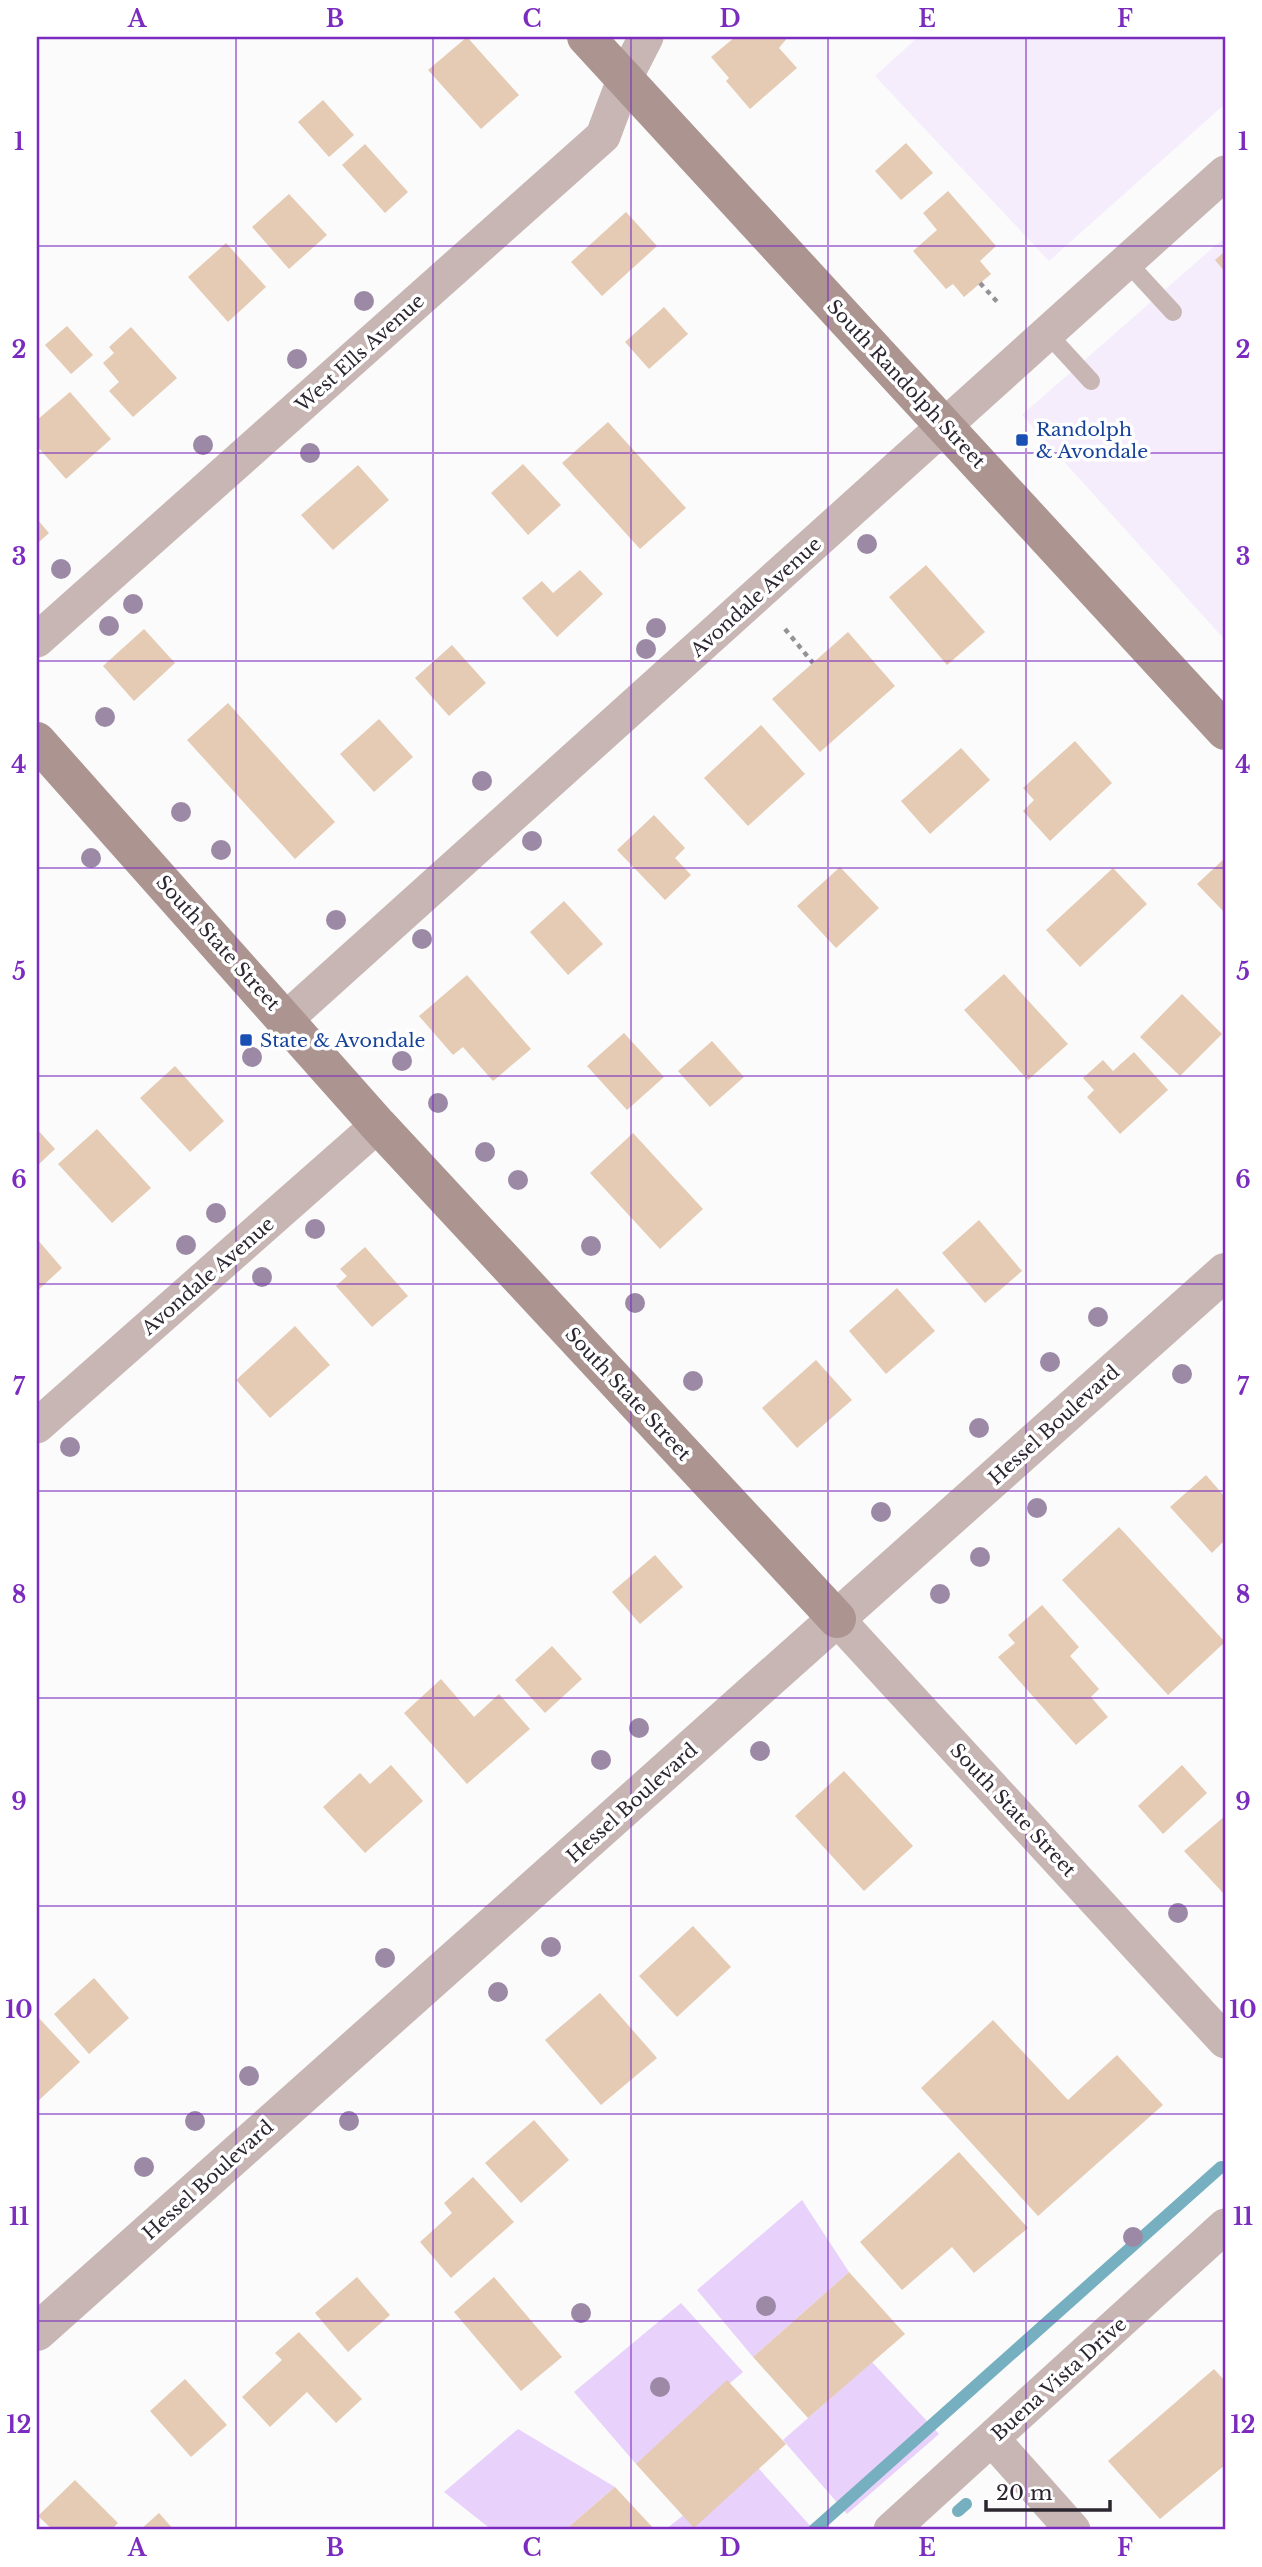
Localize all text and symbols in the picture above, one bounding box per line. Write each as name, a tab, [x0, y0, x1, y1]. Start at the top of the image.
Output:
text: A	[127, 5, 148, 33]
text: B	[326, 5, 344, 33]
text: C	[523, 5, 541, 33]
text: D	[719, 5, 741, 33]
text: E	[918, 5, 936, 33]
text: F	[1117, 5, 1133, 33]
text: 1	[14, 128, 24, 156]
text: 1	[1238, 128, 1248, 156]
street label: West Ells Avenue	[290, 289, 429, 417]
street label: South Randolph Street	[822, 295, 991, 474]
text: 2	[12, 336, 26, 364]
text: 2	[1236, 336, 1250, 364]
place label: Randolph & Avondale	[1036, 418, 1148, 463]
marker: Randolph & Avondale	[1014, 432, 1030, 448]
street label: Avondale Avenue	[685, 532, 826, 662]
text: 3	[12, 543, 26, 571]
text: 3	[1236, 543, 1250, 571]
text: 4	[11, 751, 27, 779]
text: 4	[1235, 751, 1251, 779]
street label: South State Street	[151, 871, 285, 1016]
text: 5	[12, 958, 26, 986]
text: 5	[1236, 958, 1250, 986]
place label: State & Avondale	[260, 1029, 425, 1052]
marker: State & Avondale	[238, 1032, 254, 1048]
text: 6	[11, 1166, 27, 1194]
text: 6	[1235, 1166, 1251, 1194]
street label: Avondale Avenue	[136, 1212, 279, 1340]
street label: South State Street	[560, 1323, 696, 1466]
street label: Hessel Boulevard	[984, 1360, 1124, 1490]
text: 7	[13, 1373, 26, 1401]
text: 7	[1237, 1373, 1250, 1401]
text: 8	[12, 1581, 26, 1609]
text: 8	[1236, 1581, 1250, 1609]
street label: Hessel Boulevard	[562, 1738, 702, 1868]
street label: South State Street	[945, 1739, 1081, 1882]
text: 9	[11, 1788, 27, 1816]
text: 9	[1235, 1788, 1251, 1816]
text: 10	[5, 1996, 33, 2024]
text: 10	[1229, 1996, 1257, 2024]
street label: Hessel Boulevard	[138, 2115, 278, 2245]
text: 11	[9, 2203, 29, 2231]
text: 11	[1233, 2203, 1253, 2231]
street label: Buena Vista Drive	[987, 2312, 1131, 2446]
text: 12	[6, 2411, 32, 2439]
text: 12	[1230, 2411, 1256, 2439]
scale bar	[986, 2469, 1110, 2513]
text: 20 m	[996, 2480, 1053, 2506]
text: A	[127, 2534, 148, 2562]
text: B	[326, 2534, 344, 2562]
text: C	[523, 2534, 541, 2562]
text: D	[719, 2534, 741, 2562]
text: E	[918, 2534, 936, 2562]
text: F	[1117, 2534, 1133, 2562]

